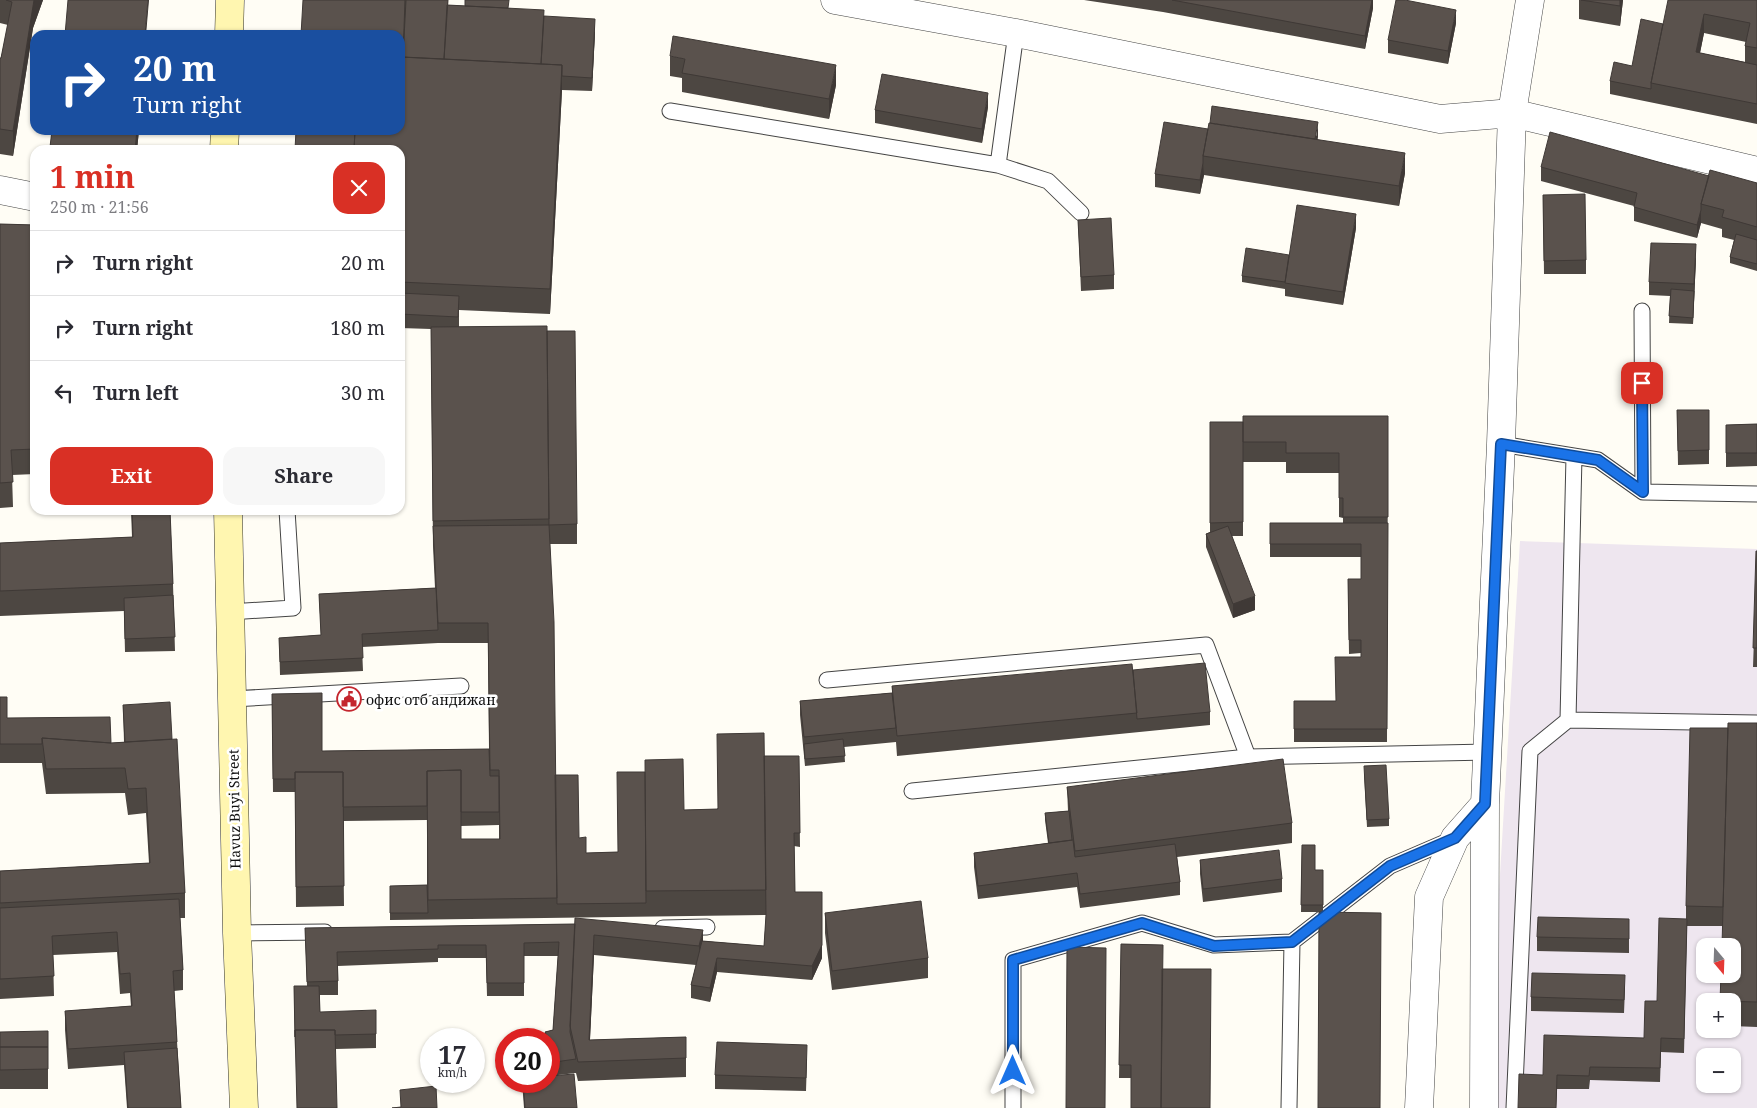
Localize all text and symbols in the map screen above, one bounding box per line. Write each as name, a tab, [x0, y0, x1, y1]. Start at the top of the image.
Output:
text: 20 m	[133, 44, 216, 91]
icon: right	[50, 50, 115, 115]
text: Turn right	[133, 89, 242, 119]
text: 1 min	[50, 156, 135, 197]
button: close	[333, 162, 385, 214]
text: 250 m · 21:56	[50, 196, 149, 218]
icon: right	[50, 249, 78, 277]
text: Turn right	[93, 250, 193, 276]
text: 20 m	[341, 250, 385, 276]
icon: right	[50, 314, 78, 342]
text: Turn right	[93, 315, 193, 341]
text: 180 m	[330, 315, 385, 341]
pin	[1621, 362, 1663, 404]
icon: arrive	[1628, 369, 1656, 397]
icon: left	[50, 379, 78, 407]
text: Turn left	[93, 380, 179, 406]
text: 30 m	[341, 380, 385, 406]
button: Exit	[50, 447, 213, 505]
button: Share	[223, 447, 385, 505]
public building icon: офис отб андижан	[336, 686, 362, 712]
place label: офис отб андижан	[366, 690, 496, 709]
street label: Havuz Buyi Street	[223, 749, 245, 869]
north arrow	[1696, 938, 1741, 982]
map controls	[1696, 938, 1741, 1093]
button: +	[1696, 993, 1741, 1038]
speed limit sign: 20	[495, 1028, 560, 1093]
text: 17	[438, 1037, 467, 1071]
position arrow	[986, 1044, 1038, 1096]
button: −	[1696, 1048, 1741, 1093]
text: km/h	[438, 1064, 467, 1081]

